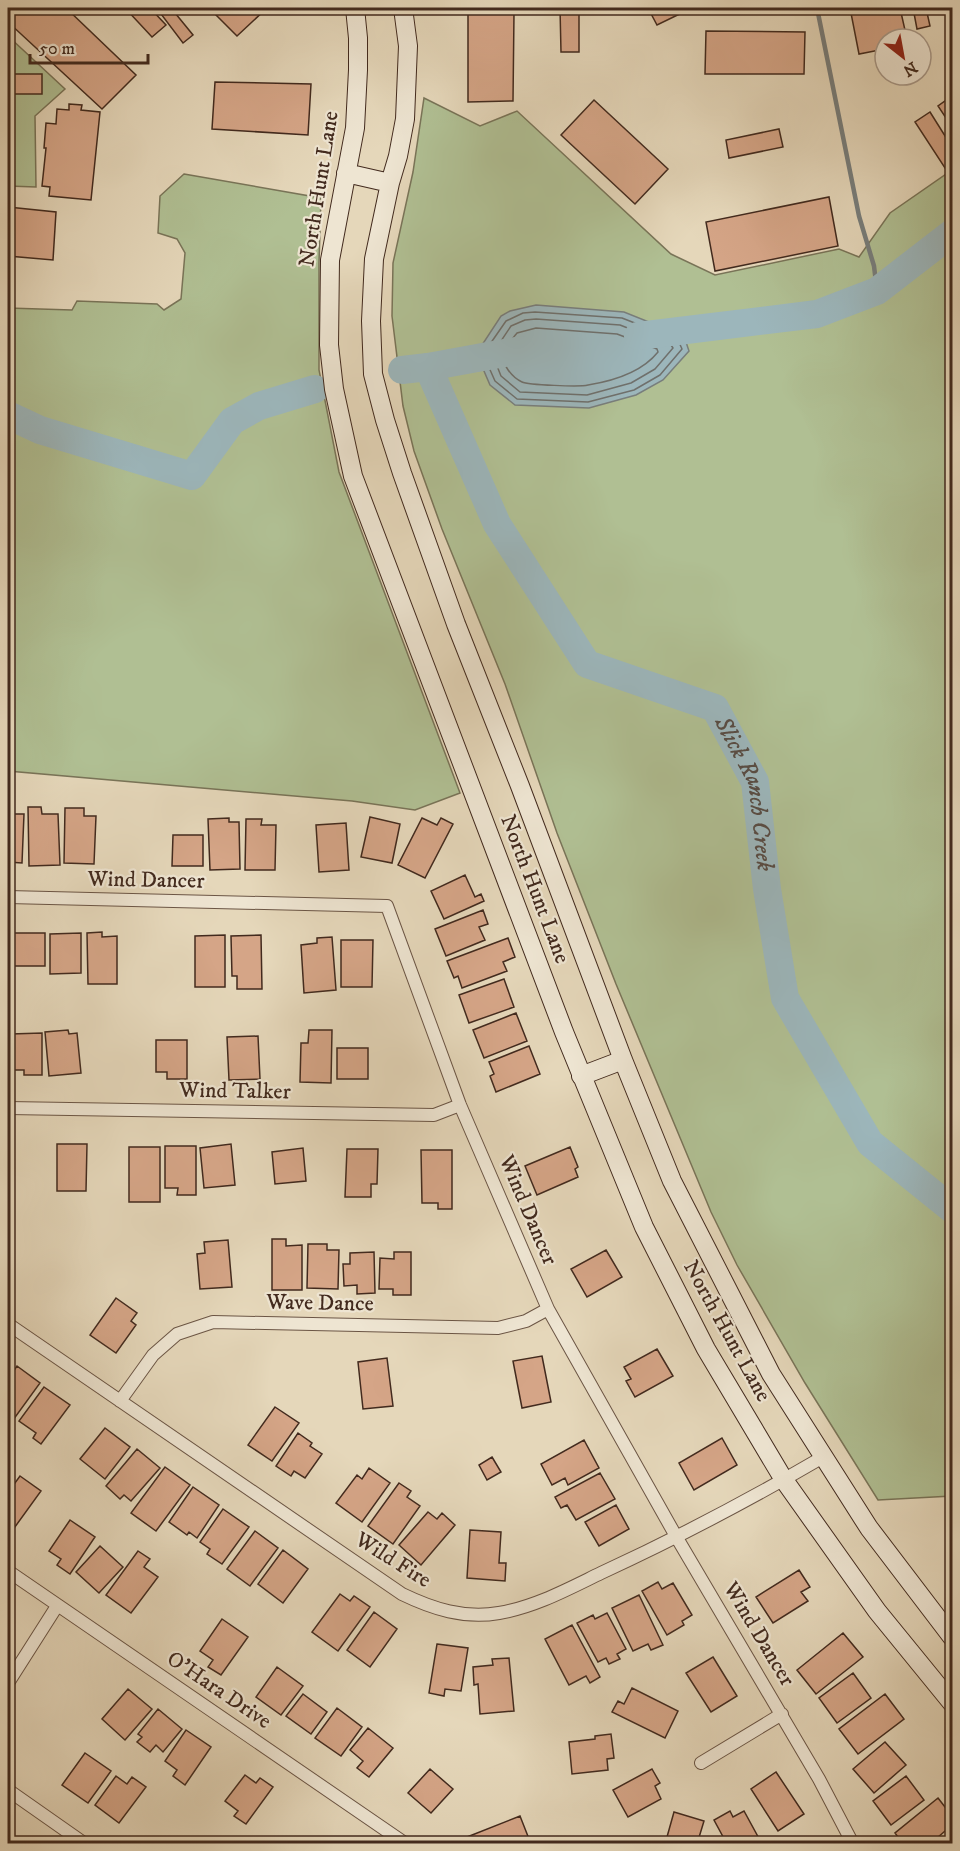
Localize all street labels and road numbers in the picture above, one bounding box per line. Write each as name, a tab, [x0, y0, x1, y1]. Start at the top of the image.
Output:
street label: North Hunt Lane	[293, 109, 345, 269]
street label: North Hunt Lane	[494, 811, 576, 967]
street label: Wind Dancer	[86, 865, 205, 895]
street label: Wind Talker	[178, 1077, 292, 1105]
street label: Wind Dancer	[492, 1150, 564, 1270]
street label: North Hunt Lane	[677, 1256, 777, 1406]
street label: Wave Dance	[265, 1289, 374, 1317]
street label: Wild Fire	[349, 1526, 436, 1594]
street label: Wind Dancer	[717, 1576, 801, 1692]
street label: O'Hara Drive	[162, 1645, 276, 1735]

